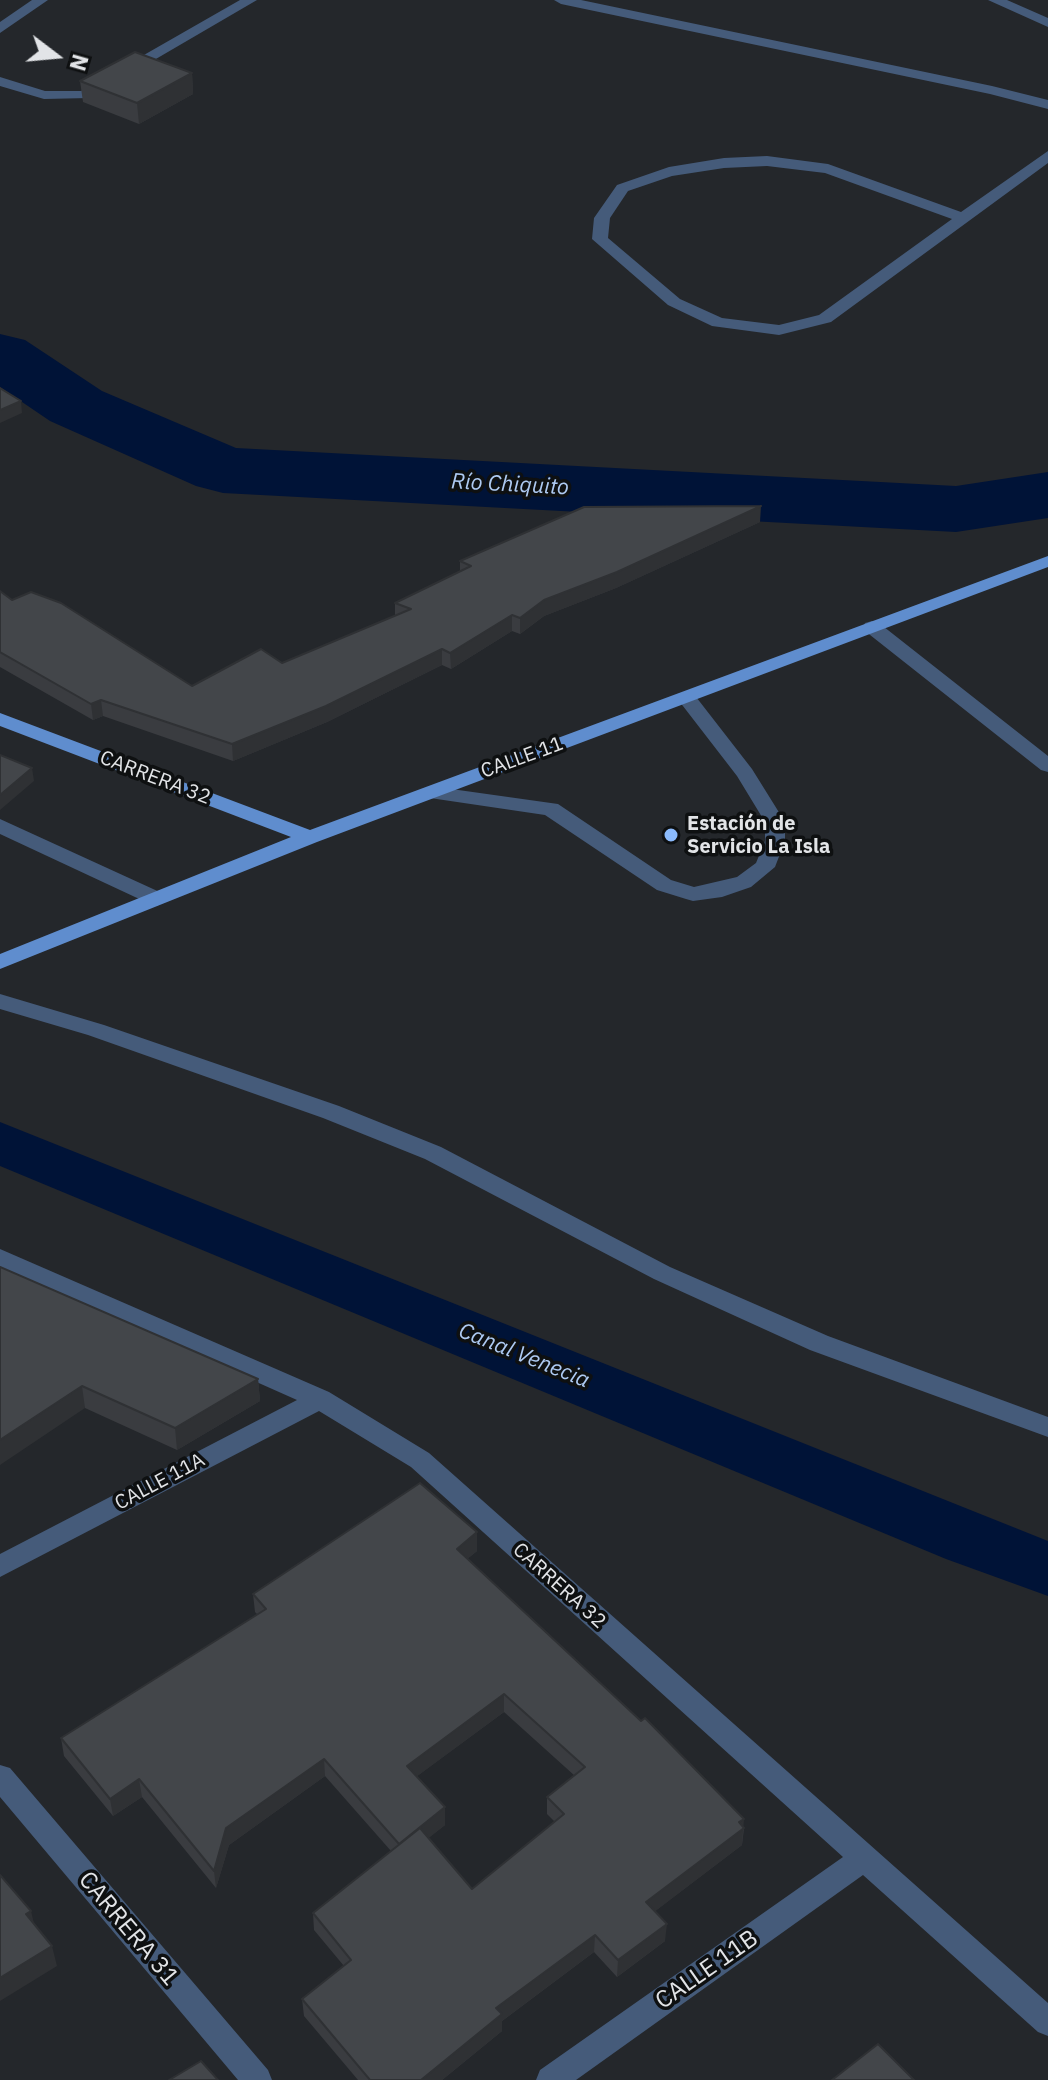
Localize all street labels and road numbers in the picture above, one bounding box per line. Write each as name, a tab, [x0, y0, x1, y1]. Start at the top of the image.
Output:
street label: CALLE 11	[478, 732, 566, 784]
street label: CARRERA 32	[96, 746, 214, 810]
street label: CALLE 11A	[111, 1448, 209, 1516]
street label: CARRERA 32	[508, 1538, 610, 1634]
street label: CARRERA 31	[72, 1866, 184, 1992]
street label: CALLE 11B	[650, 1924, 764, 2016]

